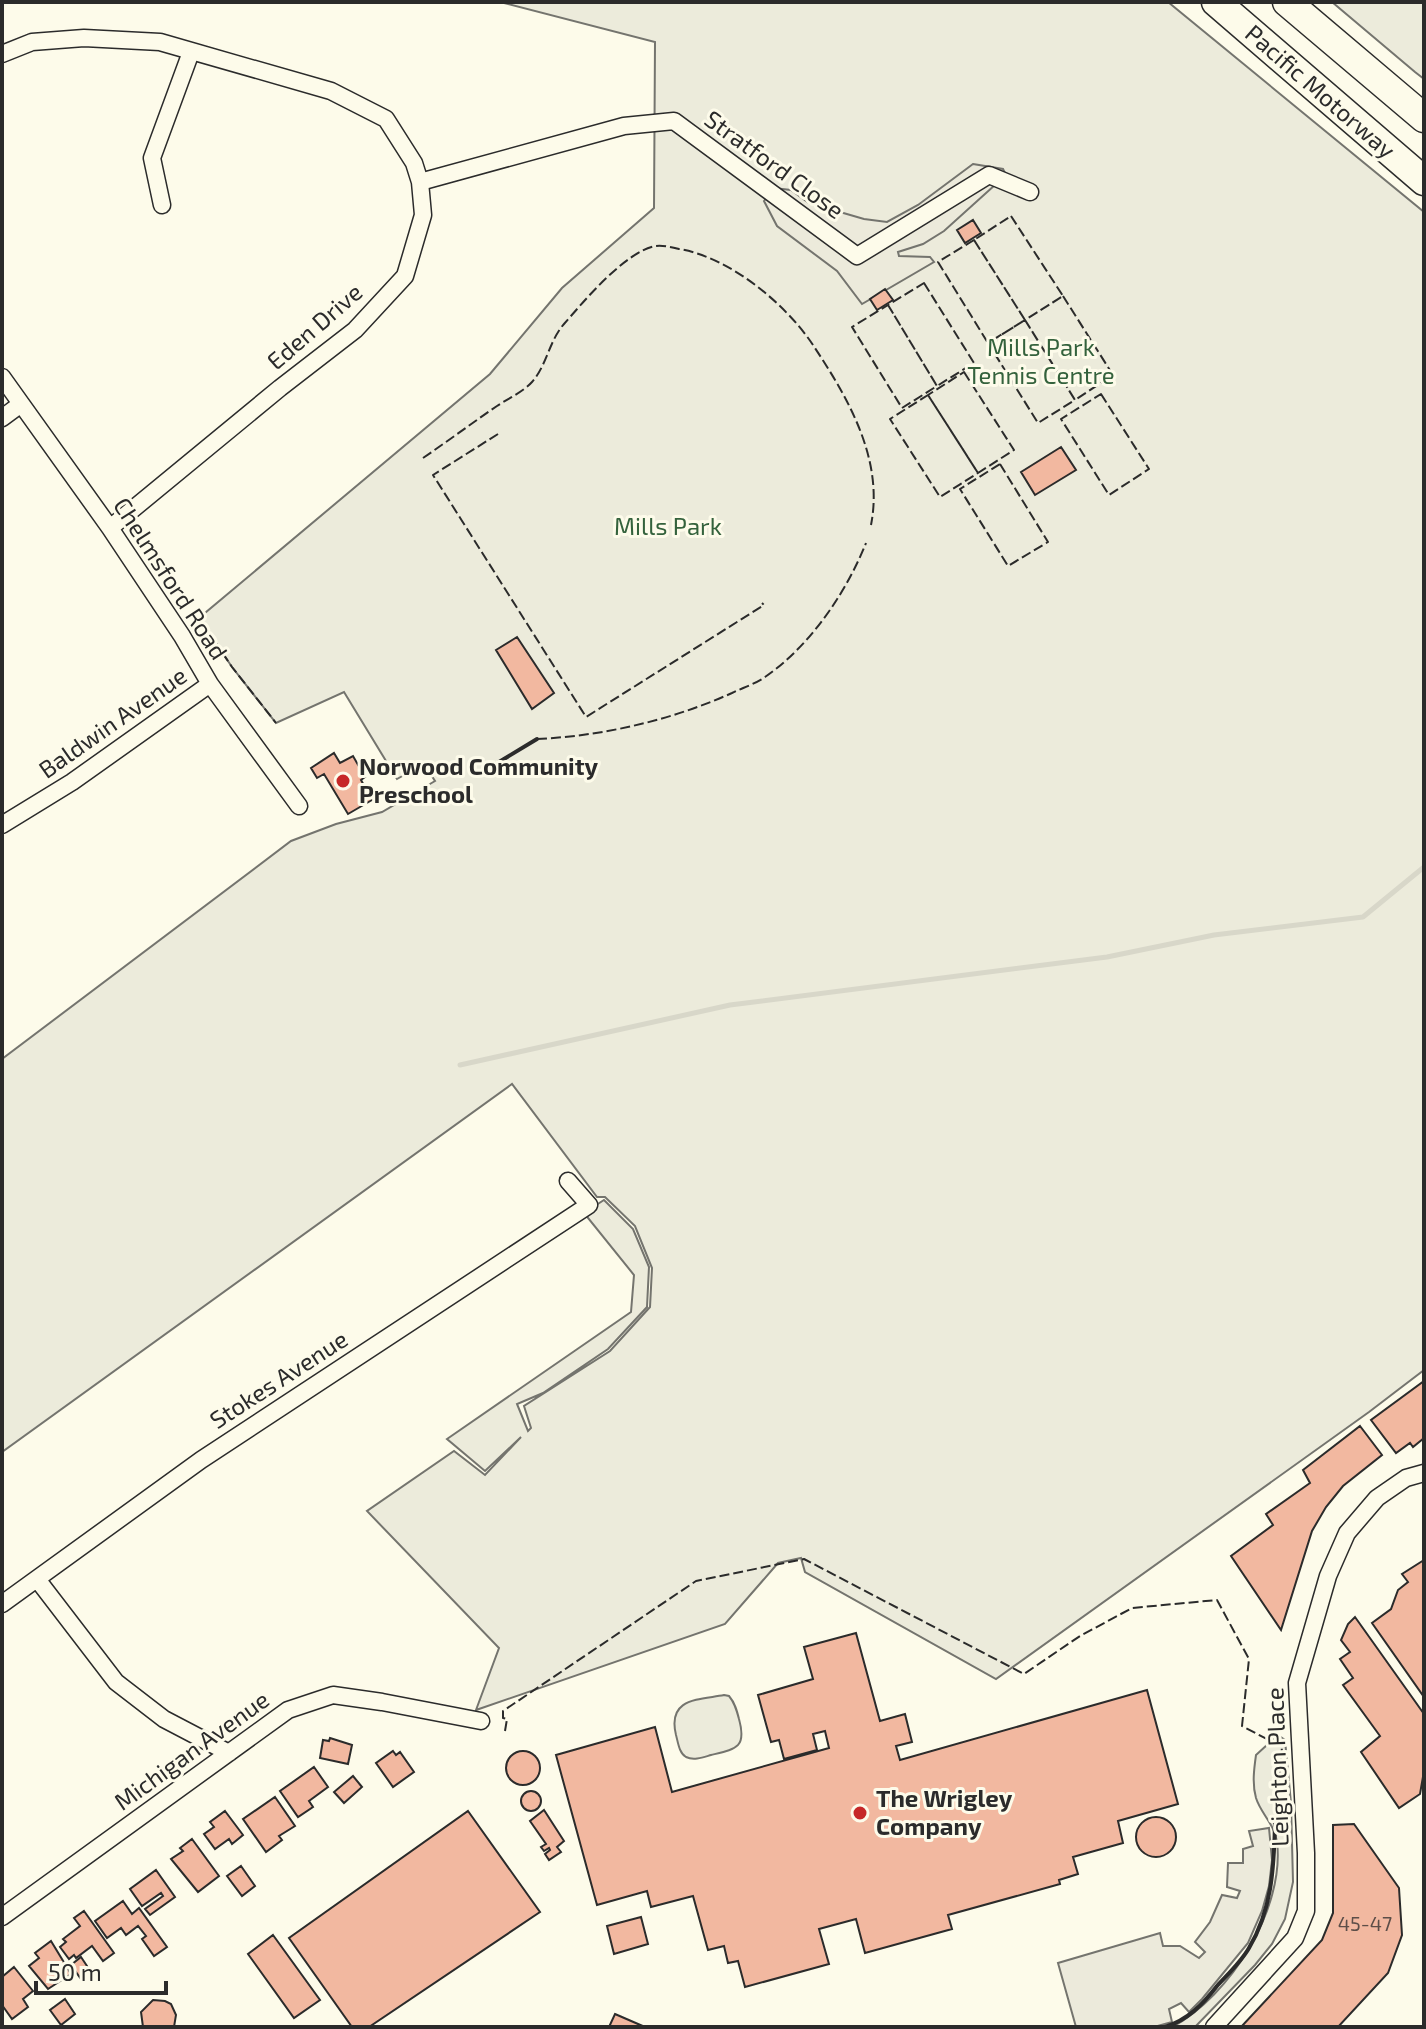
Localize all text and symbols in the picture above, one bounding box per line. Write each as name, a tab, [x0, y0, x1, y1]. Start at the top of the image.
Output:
street label: Pacific Motorway	[1240, 18, 1402, 164]
street label: Stratford Close	[700, 104, 850, 224]
street label: Eden Drive	[261, 277, 367, 375]
park label: Mills Park Tennis Centre	[967, 332, 1115, 389]
street label: Chelmsford Road	[108, 492, 234, 665]
park label: Mills Park	[614, 511, 722, 540]
street label: Baldwin Avenue	[33, 660, 192, 783]
place label: Norwood Community Preschool	[359, 751, 599, 808]
marker: Norwood Community Preschool	[334, 772, 352, 790]
street label: Stokes Avenue	[204, 1323, 352, 1434]
street label: Michigan Avenue	[108, 1684, 274, 1816]
street label: Leighton Place	[1259, 1687, 1294, 1847]
place label: The Wrigley Company	[876, 1783, 1013, 1840]
marker: The Wrigley Company	[851, 1804, 869, 1822]
house number: 45-47	[1338, 1911, 1392, 1935]
scale bar	[36, 1945, 166, 1995]
text: 50 m	[48, 1957, 102, 1986]

